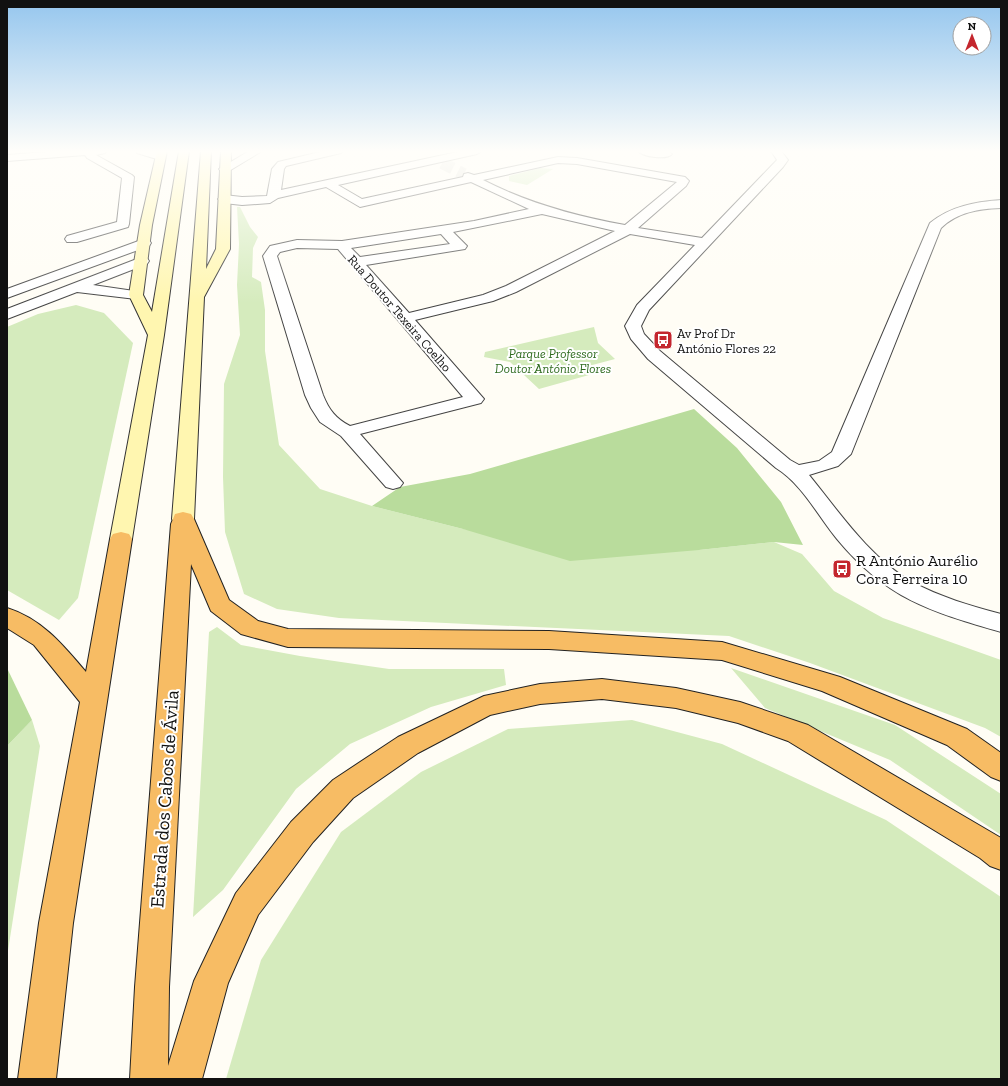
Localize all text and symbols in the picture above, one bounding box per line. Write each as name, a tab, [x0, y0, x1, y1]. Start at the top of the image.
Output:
north arrow	[952, 16, 992, 56]
text: N	[968, 20, 977, 33]
street label: Rua Doutor Texeira Coelho	[345, 252, 455, 375]
place label: Av Prof Dr António Flores 22	[677, 326, 776, 356]
bus stop icon: Av Prof Dr António Flores 22	[652, 329, 674, 351]
park label: Parque Professor Doutor António Flores	[495, 346, 611, 376]
place label: R António Aurélio Cora Ferreira 10	[856, 551, 978, 588]
bus stop icon: R António Aurélio Cora Ferreira 10	[831, 558, 853, 580]
street label: Estrada dos Cabos de Ávila	[145, 689, 184, 909]

